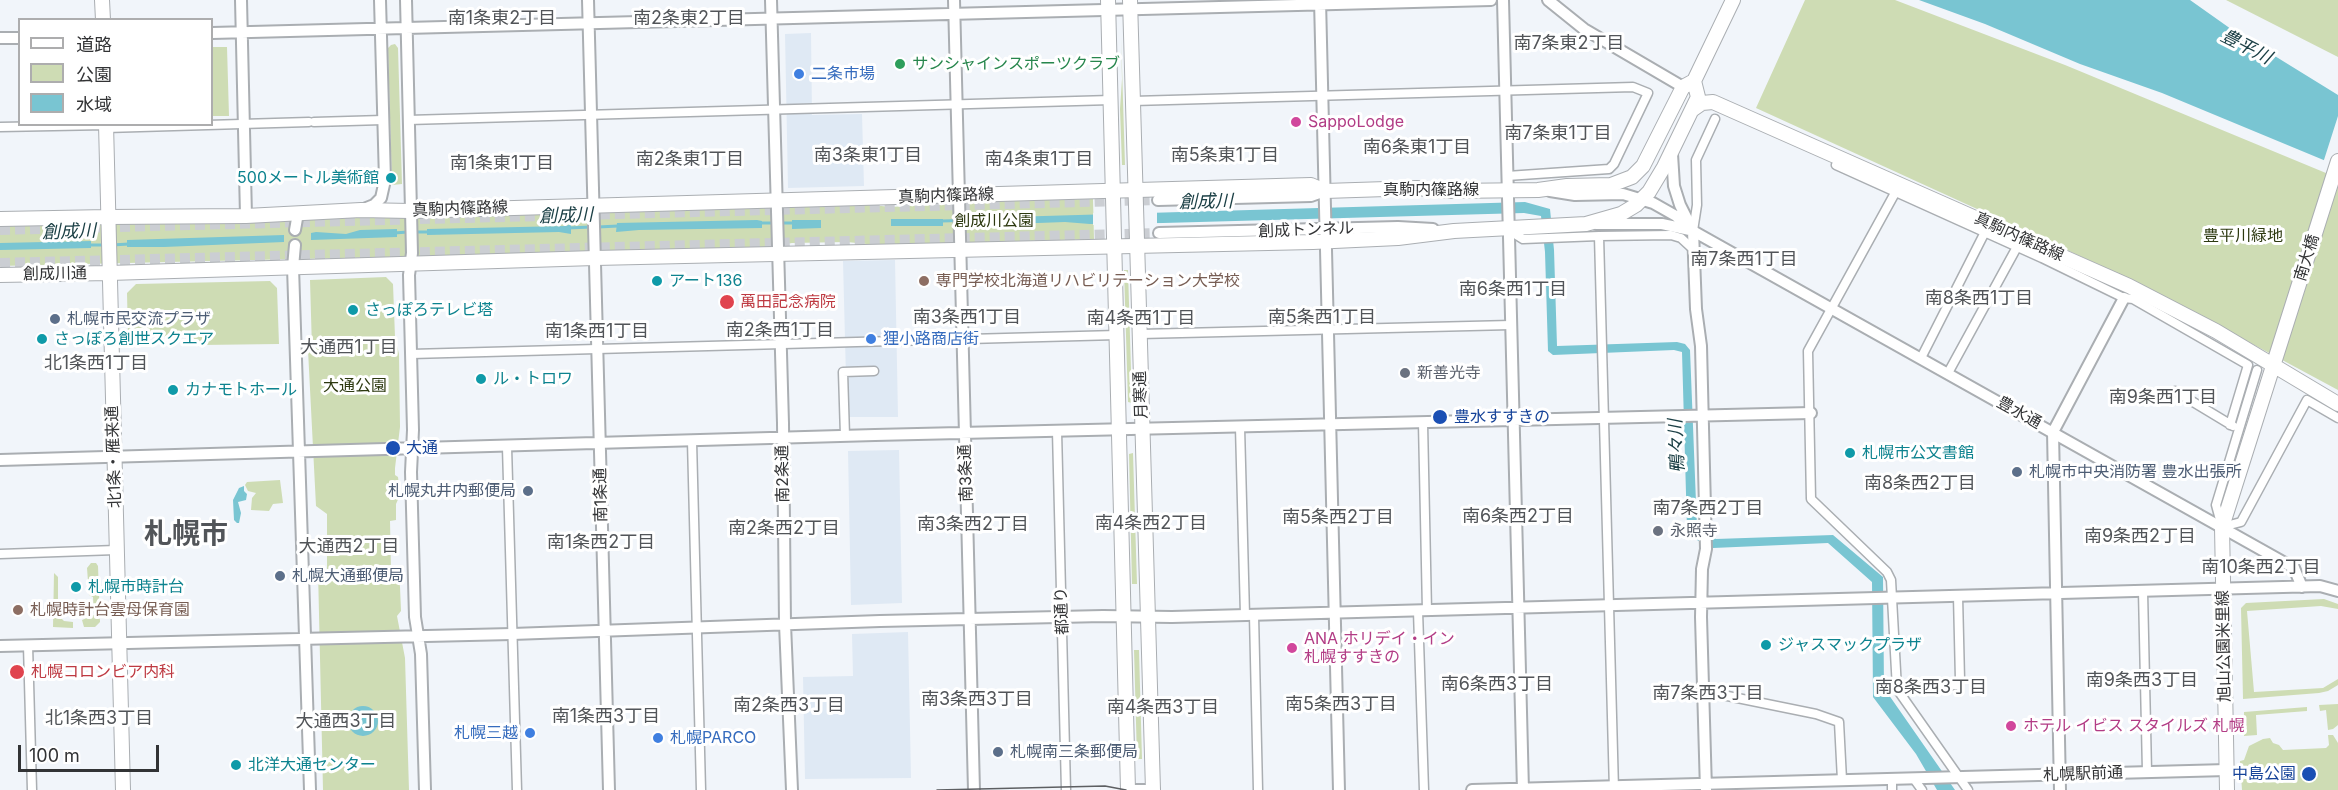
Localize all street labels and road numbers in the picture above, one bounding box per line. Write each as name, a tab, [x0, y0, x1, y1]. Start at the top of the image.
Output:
street label: 真駒内篠路線	[1383, 180, 1479, 200]
street label: 真駒内篠路線	[898, 185, 994, 207]
street label: 真駒内篠路線	[412, 198, 508, 220]
street label: 真駒内篠路線	[1971, 209, 2067, 265]
street label: 創成トンネル	[1258, 219, 1354, 241]
street label: 南大橋	[2291, 232, 2323, 284]
street label: 創成川通	[23, 264, 87, 284]
street label: 月寒通	[1131, 371, 1151, 419]
street label: 豊水通	[1993, 393, 2045, 433]
street label: 北1条・雁来通	[103, 405, 125, 509]
street label: 南3条通	[955, 444, 977, 502]
street label: 南2条通	[773, 445, 793, 503]
street label: 南1条通	[591, 468, 611, 522]
street label: 都通り	[1052, 587, 1072, 635]
street label: 旭山公園米里線	[2213, 590, 2235, 702]
street label: 札幌駅前通	[2043, 763, 2123, 785]

